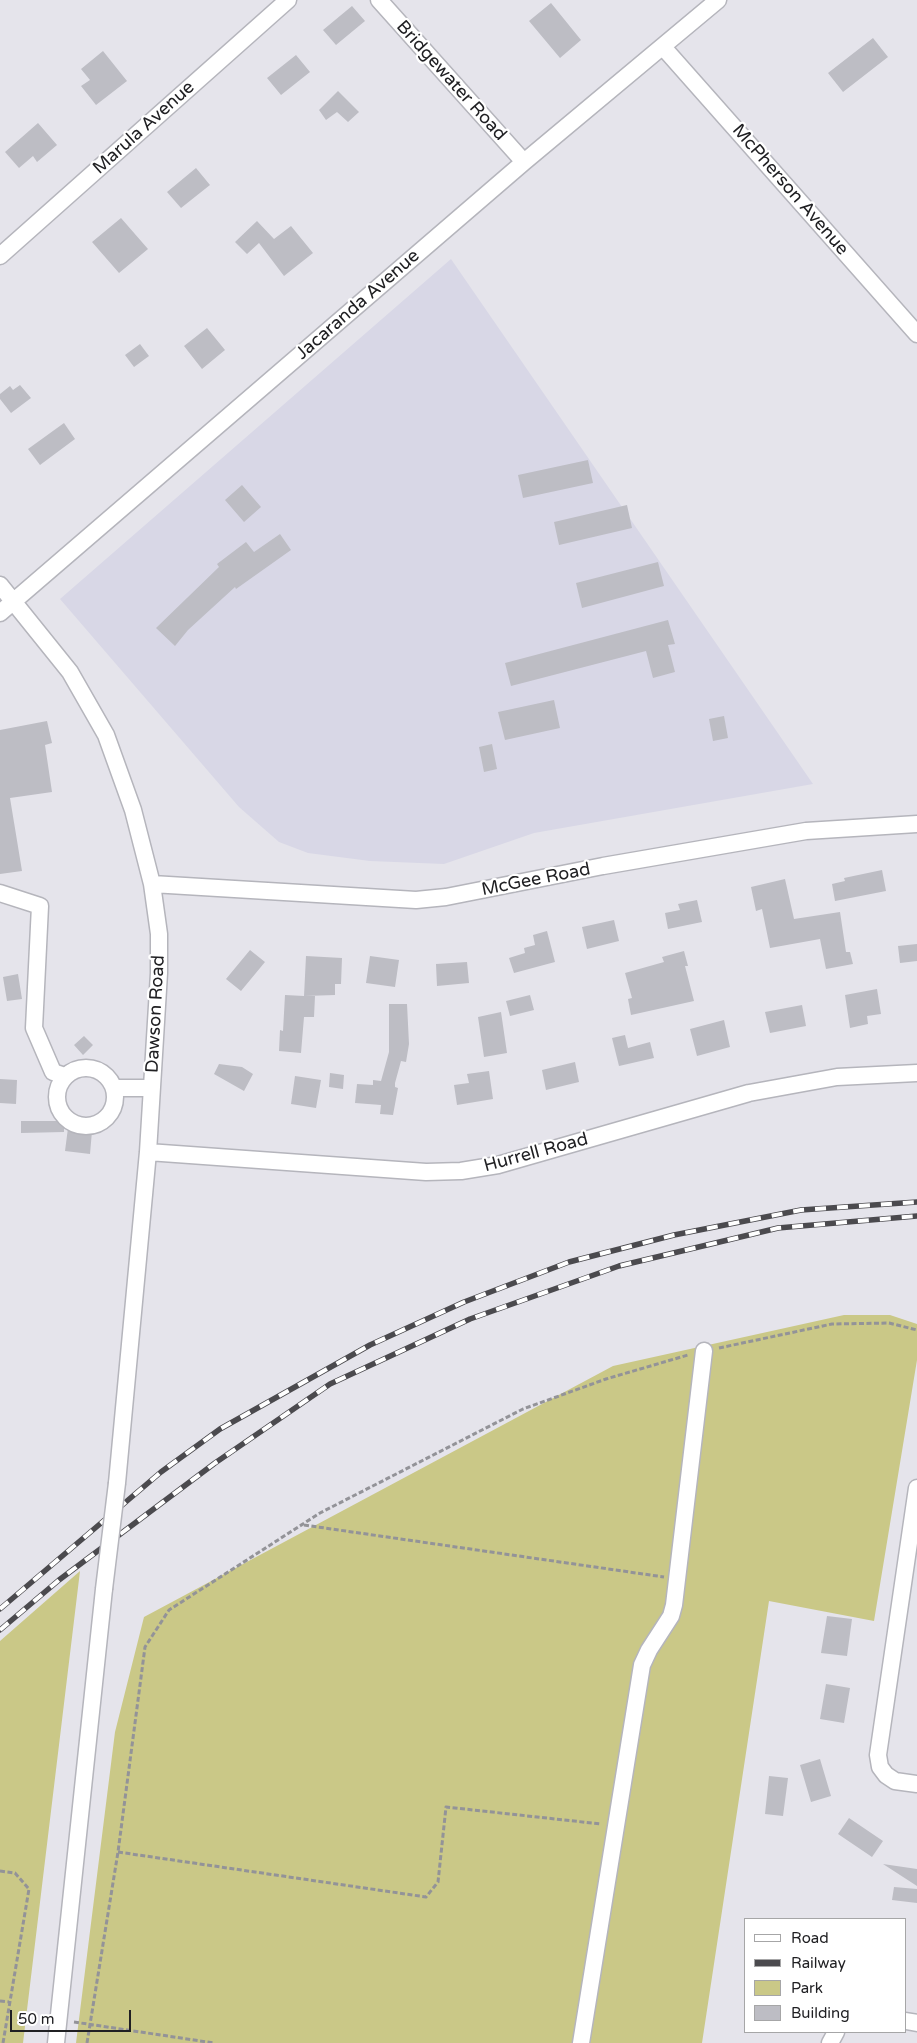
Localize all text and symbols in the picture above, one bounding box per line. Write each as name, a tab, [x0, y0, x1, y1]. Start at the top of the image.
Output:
street label: Bridgewater Road	[391, 16, 511, 146]
street label: Marula Avenue	[89, 77, 199, 179]
street label: McPherson Avenue	[727, 120, 853, 260]
street label: Jacaranda Avenue	[292, 245, 424, 365]
street label: McGee Road	[480, 859, 592, 901]
street label: Dawson Road	[142, 955, 170, 1073]
street label: Hurrell Road	[482, 1129, 590, 1177]
legend	[744, 1918, 907, 2033]
text: Road	[791, 1929, 829, 1947]
text: Railway	[791, 1954, 846, 1972]
text: Park	[791, 1979, 823, 1997]
scale bar	[12, 2000, 134, 2032]
text: Building	[791, 2004, 850, 2022]
text: 50 m	[18, 2010, 55, 2028]

